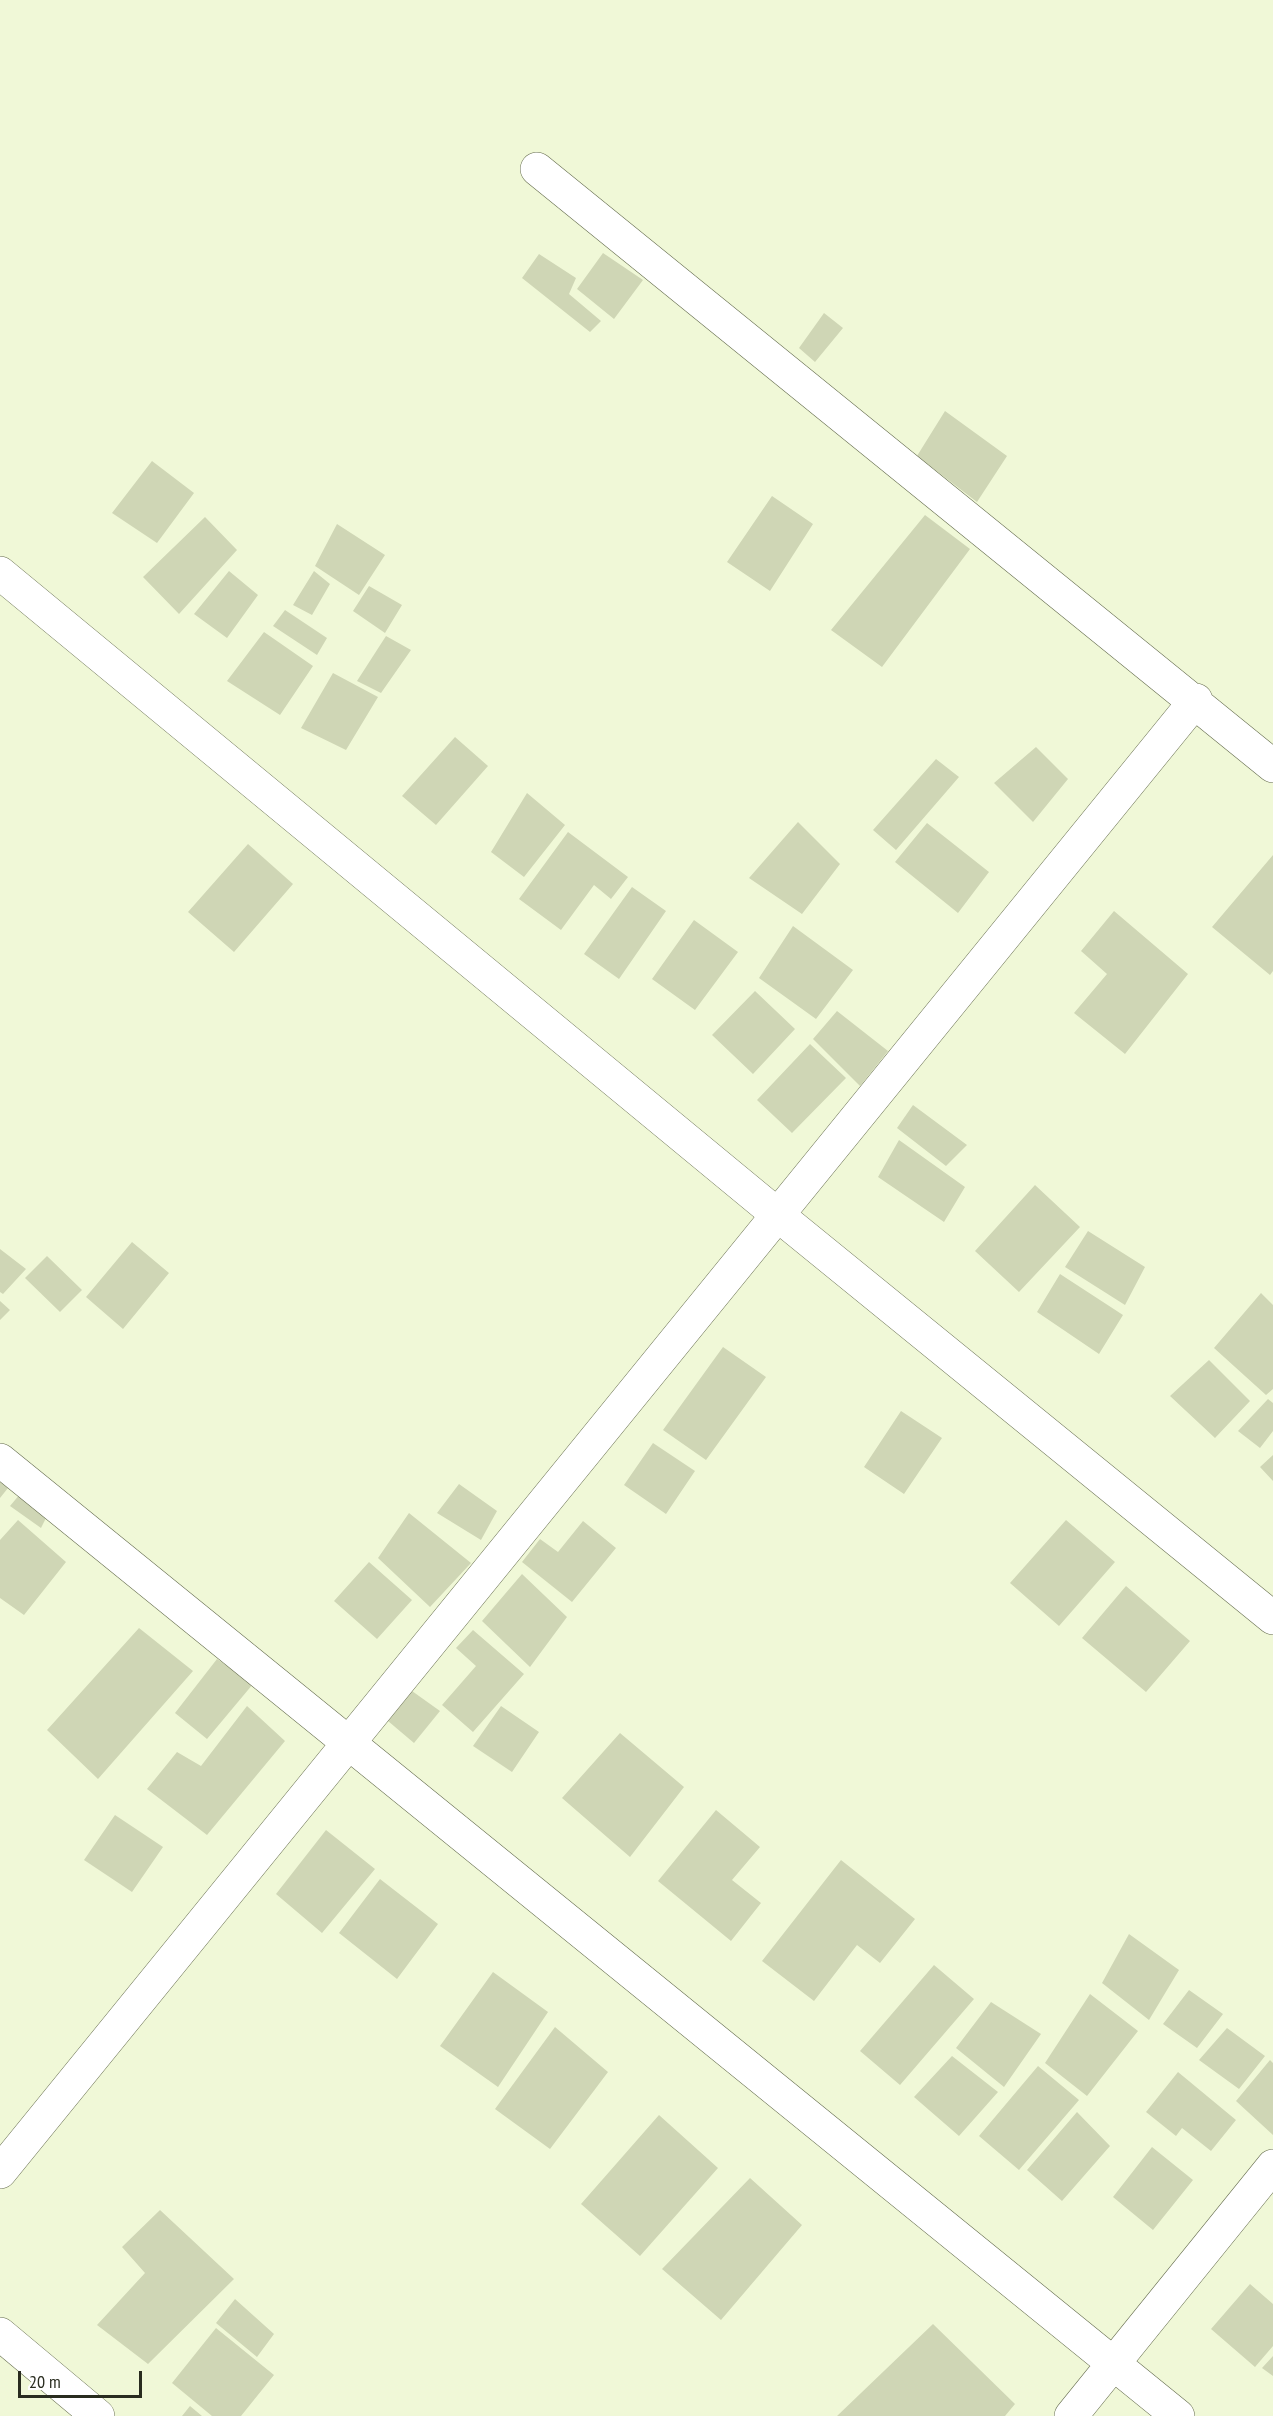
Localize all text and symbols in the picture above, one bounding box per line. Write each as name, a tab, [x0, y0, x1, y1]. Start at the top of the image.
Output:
scale bar	[21, 2359, 146, 2397]
text: 20 m	[29, 2370, 61, 2393]

